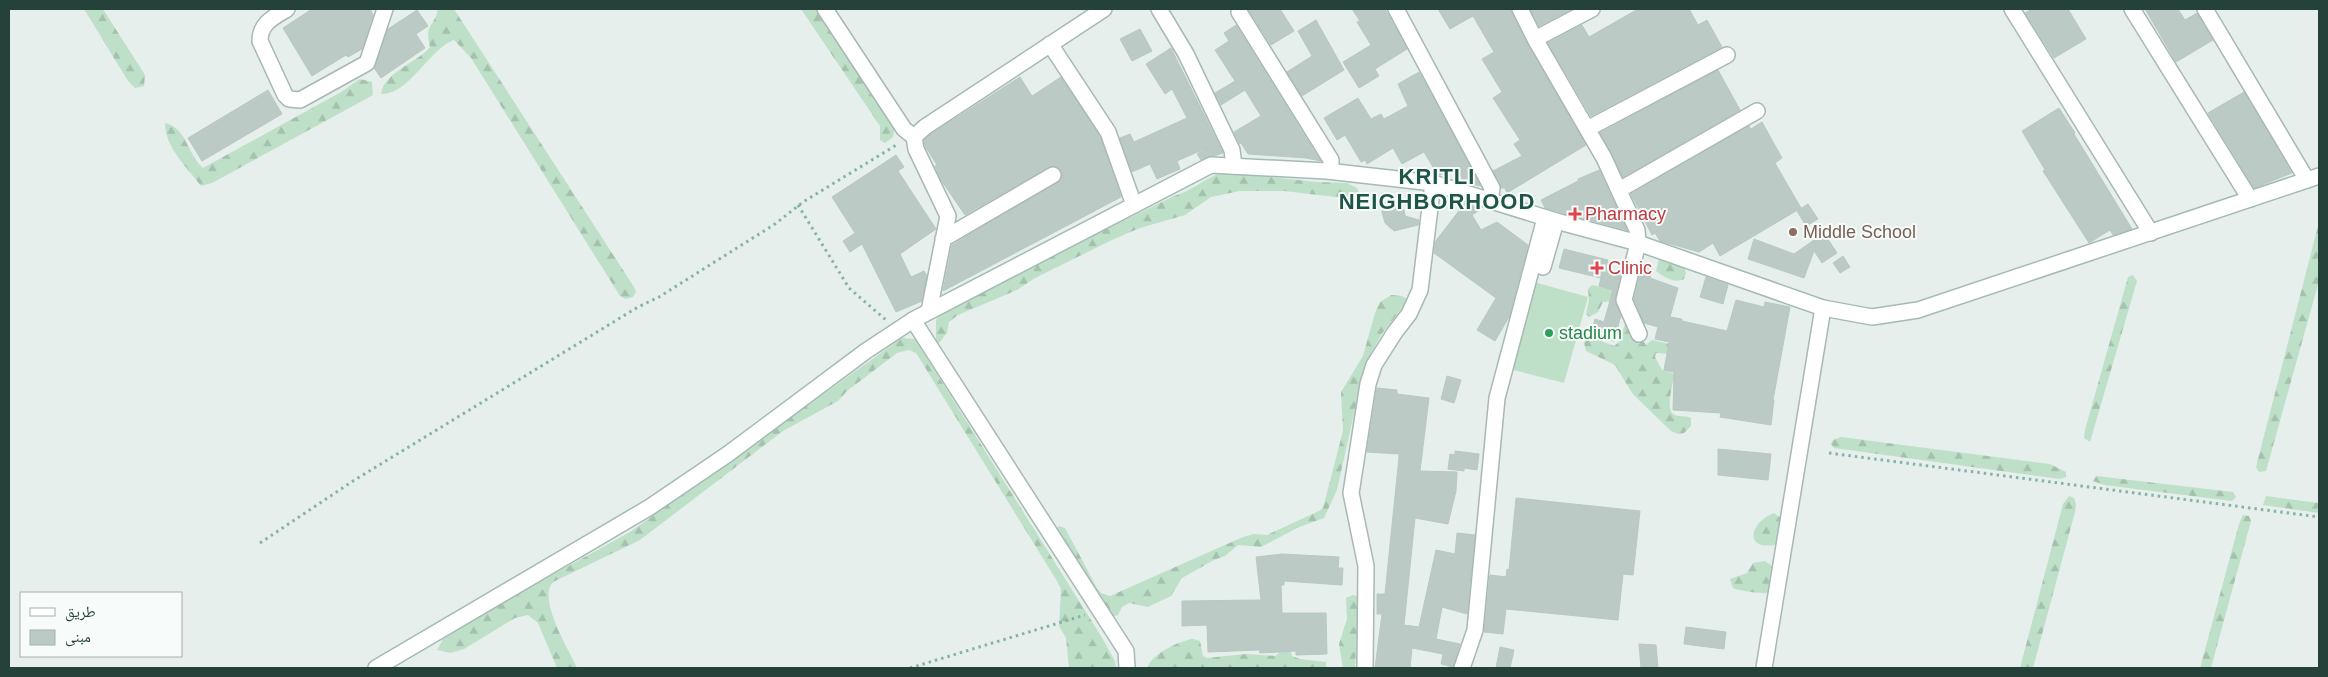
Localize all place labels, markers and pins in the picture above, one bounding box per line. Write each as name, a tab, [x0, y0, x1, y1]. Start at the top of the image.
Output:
place label: Pharmacy	[1585, 204, 1666, 224]
marker: Pharmacy	[1569, 208, 1581, 220]
place label: Middle School	[1803, 222, 1916, 242]
marker: Middle School	[1787, 226, 1799, 238]
place label: Clinic	[1608, 258, 1652, 278]
marker: Clinic	[1590, 261, 1604, 275]
place label: stadium	[1559, 323, 1622, 343]
marker: stadium	[1543, 327, 1555, 339]

